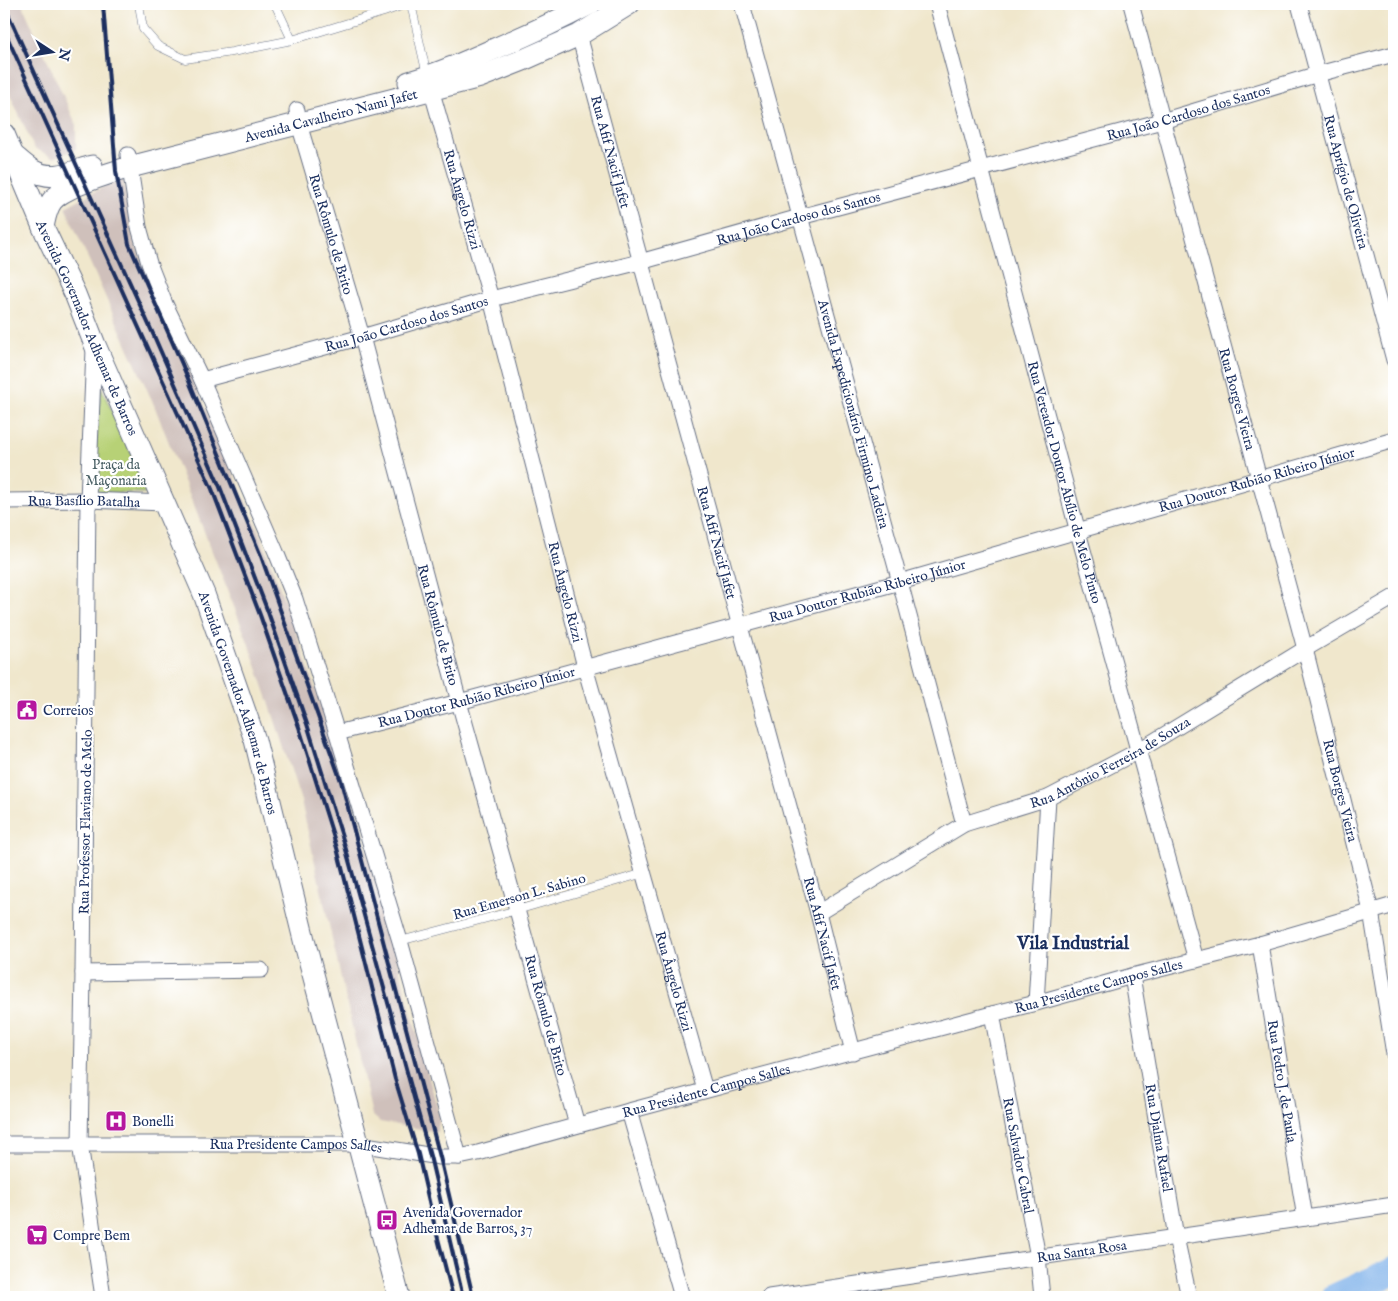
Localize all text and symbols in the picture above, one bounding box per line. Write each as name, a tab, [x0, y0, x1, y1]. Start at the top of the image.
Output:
north arrow	[28, 28, 78, 78]
text: N	[54, 46, 74, 62]
street label: Rua João Cardoso dos Santos	[1105, 81, 1272, 145]
street label: Avenida Cavalheiro Nami Jafet	[242, 85, 420, 147]
street label: Rua Afif Nacif Jafet	[586, 94, 634, 211]
street label: Rua Aprígio de Oliveira	[1319, 113, 1372, 252]
street label: Rua Ângelo Rizzi	[439, 147, 484, 252]
street label: Rua Rômulo de Brito	[304, 172, 357, 297]
street label: Rua João Cardoso dos Santos	[715, 188, 883, 250]
street label: Avenida Governador Adhemar de Barros	[31, 217, 142, 439]
street label: Rua João Cardoso dos Santos	[323, 292, 490, 357]
street label: Avenida Expedicionário Firmino Ladeira	[813, 297, 893, 532]
street label: Rua Borges Vieira	[1214, 346, 1259, 453]
street label: Rua Vereador Doutor Abílio de Melo Pinto	[1023, 359, 1105, 606]
street label: Rua Doutor Rubião Ribeiro Júnior	[1157, 444, 1357, 517]
park label: Praça da Maçonaria	[85, 456, 148, 490]
street label: Rua Afif Nacif Jafet	[692, 484, 740, 601]
street label: Rua Basílio Batalha	[28, 492, 142, 512]
street label: Rua Ângelo Rizzi	[543, 540, 586, 645]
street label: Rua Doutor Rubião Ribeiro Júnior	[767, 556, 968, 627]
street label: Rua Rômulo de Brito	[413, 562, 462, 688]
street label: Avenida Governador Adhemar de Barros	[193, 588, 281, 817]
street label: Rua Doutor Rubião Ribeiro Júnior	[376, 663, 577, 732]
public building icon: Correios	[15, 698, 39, 722]
place label: Correios	[43, 702, 93, 720]
street label: Rua Antônio Ferreira de Souza	[1028, 713, 1195, 813]
street label: Rua Professor Flaviano de Melo	[75, 729, 97, 915]
street label: Rua Borges Vieira	[1318, 738, 1361, 845]
street label: Rua Emerson L. Sabino	[451, 869, 588, 925]
street label: Rua Afif Nacif Jafet	[799, 875, 845, 992]
street label: Rua Ângelo Rizzi	[650, 929, 696, 1034]
district label: Vila Industrial	[1016, 932, 1130, 956]
street label: Rua Rômulo de Brito	[520, 953, 571, 1078]
street label: Rua Presidente Campos Salles	[1013, 956, 1185, 1018]
street label: Rua Pedro J. de Paula	[1263, 1019, 1301, 1145]
street label: Rua Presidente Campos Salles	[620, 1060, 792, 1122]
street label: Rua Djalma Rafael	[1140, 1082, 1176, 1194]
street label: Rua Salvador Cabral	[998, 1096, 1038, 1215]
hospital icon: Bonelli	[104, 1109, 128, 1133]
place label: Bonelli	[132, 1113, 174, 1131]
street label: Rua Presidente Campos Salles	[209, 1136, 384, 1158]
place label: Avenida Governador Adhemar de Barros, 37	[402, 1204, 532, 1238]
bus stop icon: Avenida Governador Adhemar de Barros, 37	[375, 1208, 399, 1232]
supermarket icon: Compre Bem	[25, 1223, 49, 1247]
place label: Compre Bem	[53, 1227, 130, 1245]
street label: Rua Santa Rosa	[1036, 1236, 1129, 1267]

